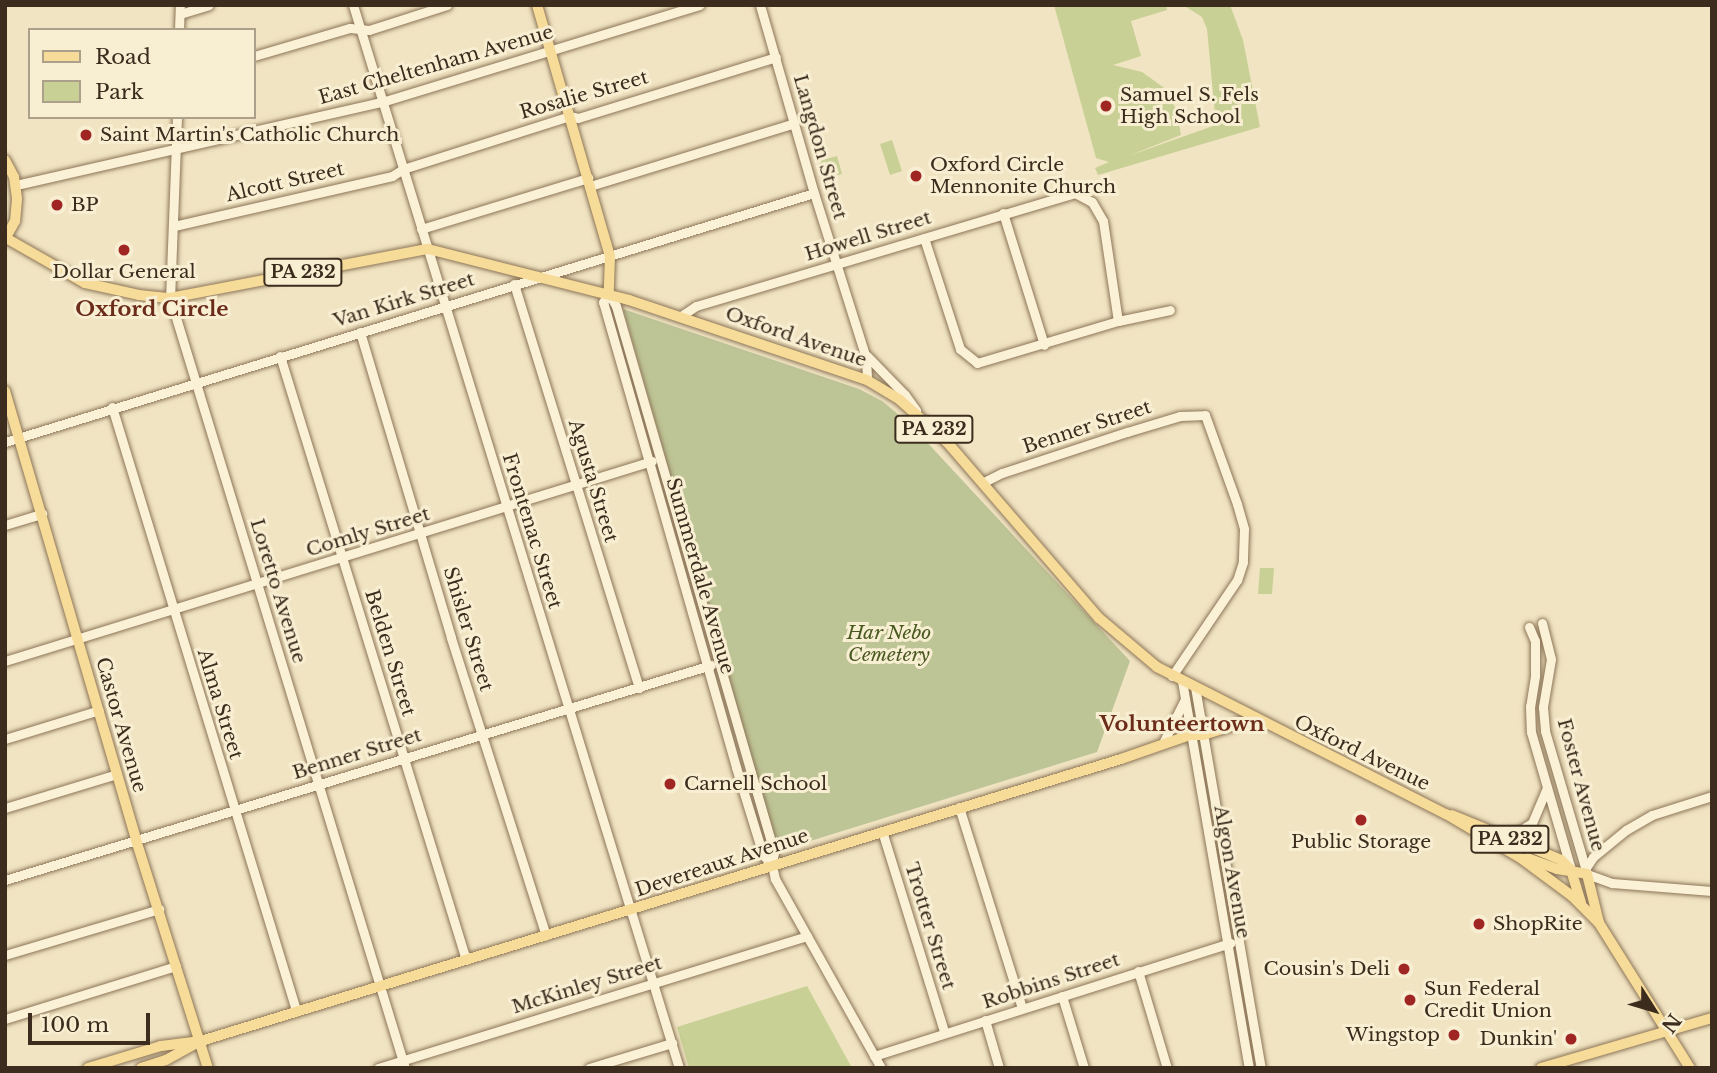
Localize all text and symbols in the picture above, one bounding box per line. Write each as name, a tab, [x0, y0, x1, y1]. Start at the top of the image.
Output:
street label: East Cheltenham Avenue	[316, 20, 556, 110]
legend	[28, 28, 256, 119]
text: Road	[95, 44, 151, 70]
street label: Rosalie Street	[517, 66, 651, 124]
street label: Langdon Street	[788, 72, 852, 222]
text: Park	[95, 79, 144, 105]
place label: Samuel S. Fels High School	[1120, 84, 1259, 128]
marker: Samuel S. Fels High School	[1098, 98, 1114, 114]
place label: Saint Martin's Catholic Church	[100, 124, 399, 146]
marker: Saint Martin's Catholic Church	[78, 127, 94, 143]
place label: Oxford Circle Mennonite Church	[930, 154, 1116, 198]
street label: Alcott Street	[224, 157, 346, 207]
marker: Oxford Circle Mennonite Church	[908, 168, 924, 184]
place label: BP	[71, 194, 99, 216]
marker: BP	[49, 197, 65, 213]
street label: Howell Street	[802, 206, 934, 266]
marker: Dollar General	[116, 242, 132, 258]
road number: PA 232	[263, 258, 343, 286]
place label: Dollar General	[52, 261, 196, 283]
street label: Van Kirk Street	[330, 268, 478, 332]
district label: Oxford Circle	[75, 296, 229, 322]
street label: Oxford Avenue	[722, 302, 870, 372]
street label: Benner Street	[1020, 395, 1154, 459]
road number: PA 232	[894, 414, 974, 444]
street label: Agusta Street	[563, 417, 623, 545]
street label: Frontenac Street	[498, 450, 566, 612]
street label: Summerdale Avenue	[661, 475, 739, 677]
street label: Comly Street	[303, 502, 433, 562]
street label: Loretto Avenue	[245, 516, 311, 666]
street label: Shisler Street	[438, 564, 498, 694]
street label: Belden Street	[360, 587, 420, 719]
park label: Har Nebo Cemetery	[846, 622, 932, 666]
street label: Alma Street	[192, 646, 248, 762]
street label: Castor Avenue	[91, 654, 151, 796]
street label: Oxford Avenue	[1290, 710, 1434, 796]
district label: Volunteertown	[1099, 711, 1265, 737]
street label: Foster Avenue	[1552, 715, 1610, 855]
street label: Benner Street	[290, 723, 424, 785]
place label: Carnell School	[684, 773, 827, 795]
marker: Carnell School	[662, 776, 678, 792]
street label: Algon Avenue	[1209, 803, 1255, 941]
marker: Public Storage	[1353, 812, 1369, 828]
street label: Devereaux Avenue	[632, 824, 812, 902]
road number: PA 232	[1470, 824, 1550, 854]
place label: Public Storage	[1291, 831, 1431, 853]
street label: Trotter Street	[900, 860, 960, 992]
place label: ShopRite	[1493, 913, 1583, 935]
marker: ShopRite	[1471, 916, 1487, 932]
street label: Robbins Street	[980, 948, 1122, 1014]
street label: McKinley Street	[509, 951, 665, 1019]
place label: Cousin's Deli	[1264, 958, 1390, 980]
marker: Cousin's Deli	[1396, 961, 1412, 977]
north arrow	[1619, 975, 1689, 1045]
place label: Sun Federal Credit Union	[1424, 978, 1552, 1022]
marker: Sun Federal Credit Union	[1402, 992, 1418, 1008]
scale bar	[32, 1000, 154, 1044]
text: N	[1657, 1009, 1686, 1037]
text: 100 m	[41, 1012, 109, 1038]
place label: Wingstop	[1346, 1024, 1440, 1046]
marker: Wingstop	[1446, 1027, 1462, 1043]
place label: Dunkin'	[1479, 1028, 1557, 1050]
marker: Dunkin'	[1563, 1031, 1579, 1047]

